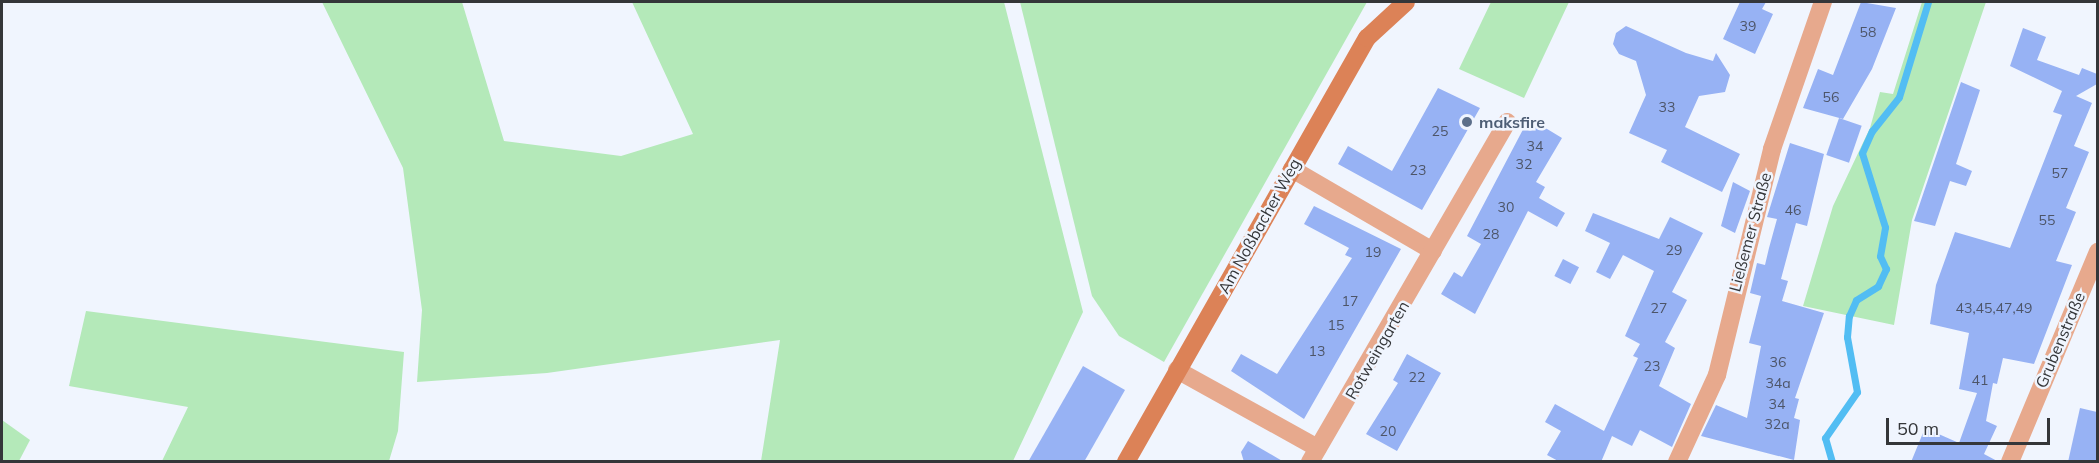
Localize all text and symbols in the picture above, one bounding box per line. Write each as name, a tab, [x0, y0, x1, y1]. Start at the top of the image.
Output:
house number: 39	[1740, 18, 1756, 34]
house number: 58	[1860, 24, 1876, 40]
house number: 56	[1823, 89, 1839, 105]
house number: 33	[1659, 99, 1675, 115]
place label: maksfire	[1479, 112, 1545, 132]
marker: maksfire	[1460, 115, 1474, 129]
house number: 25	[1432, 123, 1448, 139]
house number: 34	[1527, 138, 1543, 154]
street label: Am Noßbacher Weg	[1214, 155, 1304, 297]
house number: 32	[1516, 156, 1532, 172]
house number: 23	[1410, 162, 1426, 178]
house number: 57	[2052, 165, 2068, 181]
street label: Ließemer Straße	[1725, 170, 1775, 294]
house number: 30	[1498, 199, 1514, 215]
house number: 46	[1785, 202, 1801, 218]
house number: 55	[2039, 212, 2055, 228]
house number: 28	[1483, 226, 1499, 242]
house number: 29	[1666, 242, 1682, 258]
house number: 19	[1365, 244, 1381, 260]
street label: Grubenstraße	[2031, 289, 2089, 391]
house number: 17	[1342, 293, 1358, 309]
street label: Rotweingarten	[1341, 297, 1413, 403]
house number: 27	[1651, 300, 1667, 316]
house number: 43,45,47,49	[1956, 300, 2032, 316]
house number: 15	[1328, 317, 1344, 333]
house number: 13	[1309, 343, 1325, 359]
house number: 36	[1770, 354, 1786, 370]
house number: 23	[1644, 358, 1660, 374]
house number: 22	[1409, 369, 1425, 385]
house number: 41	[1972, 372, 1988, 388]
house number: 34a	[1765, 375, 1791, 391]
house number: 34	[1769, 396, 1785, 412]
scale bar	[1889, 406, 2052, 444]
house number: 32a	[1764, 416, 1790, 432]
text: 50 m	[1897, 417, 1939, 440]
house number: 20	[1380, 423, 1396, 439]

